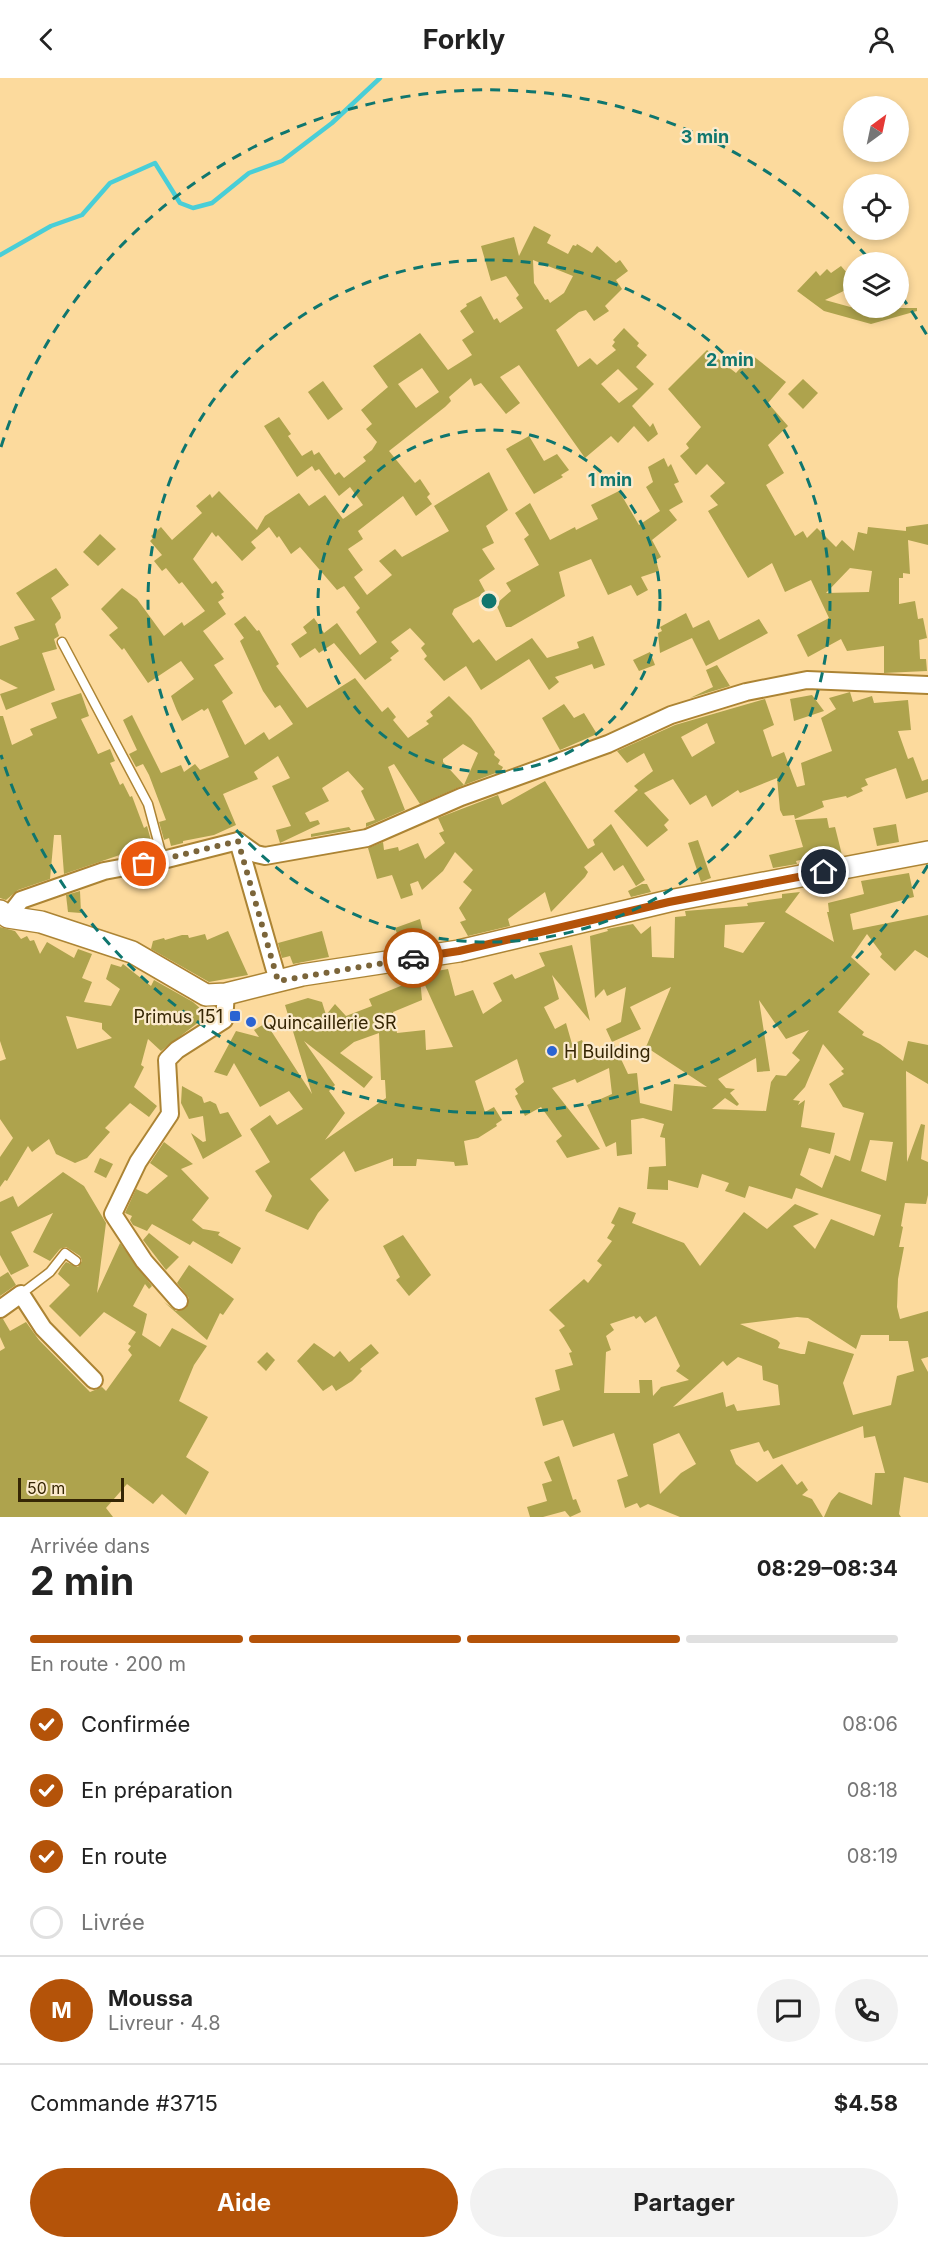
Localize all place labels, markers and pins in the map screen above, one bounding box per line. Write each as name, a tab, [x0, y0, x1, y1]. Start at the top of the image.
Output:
centre of rings	[479, 591, 499, 611]
pin	[118, 838, 169, 889]
pin	[798, 846, 849, 897]
place label: Primus 151	[134, 1006, 223, 1027]
marker: Primus 151	[228, 1009, 242, 1023]
place label: Quincaillerie SR	[263, 1012, 397, 1033]
marker: Quincaillerie SR	[244, 1015, 258, 1029]
place label: H Building	[564, 1041, 651, 1062]
marker: H Building	[545, 1044, 559, 1058]

